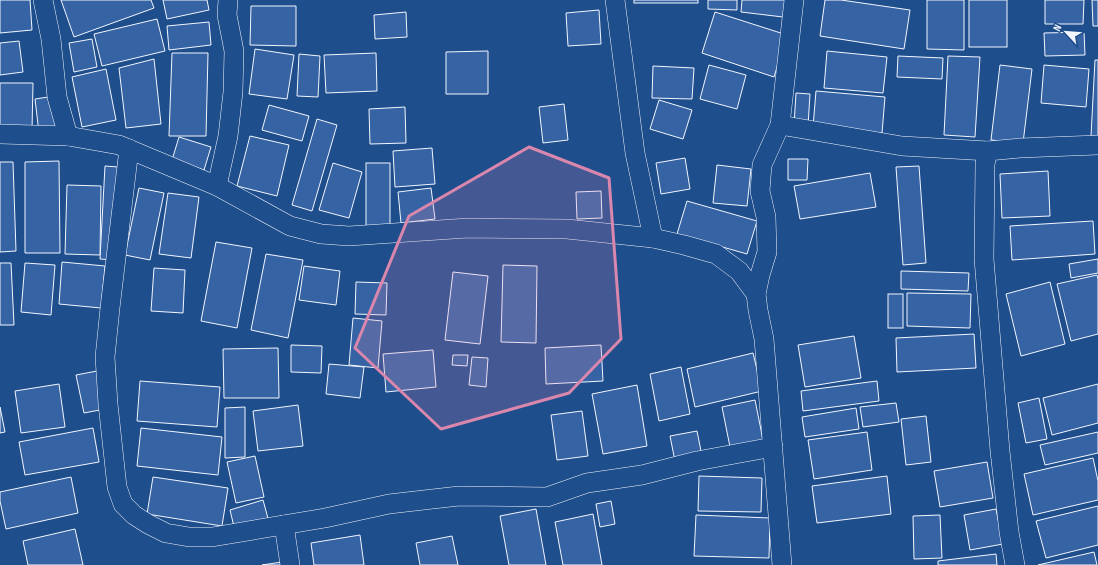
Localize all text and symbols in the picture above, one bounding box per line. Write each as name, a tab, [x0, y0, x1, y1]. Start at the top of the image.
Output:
north arrow	[1046, 12, 1086, 52]
text: N	[1050, 22, 1065, 33]

